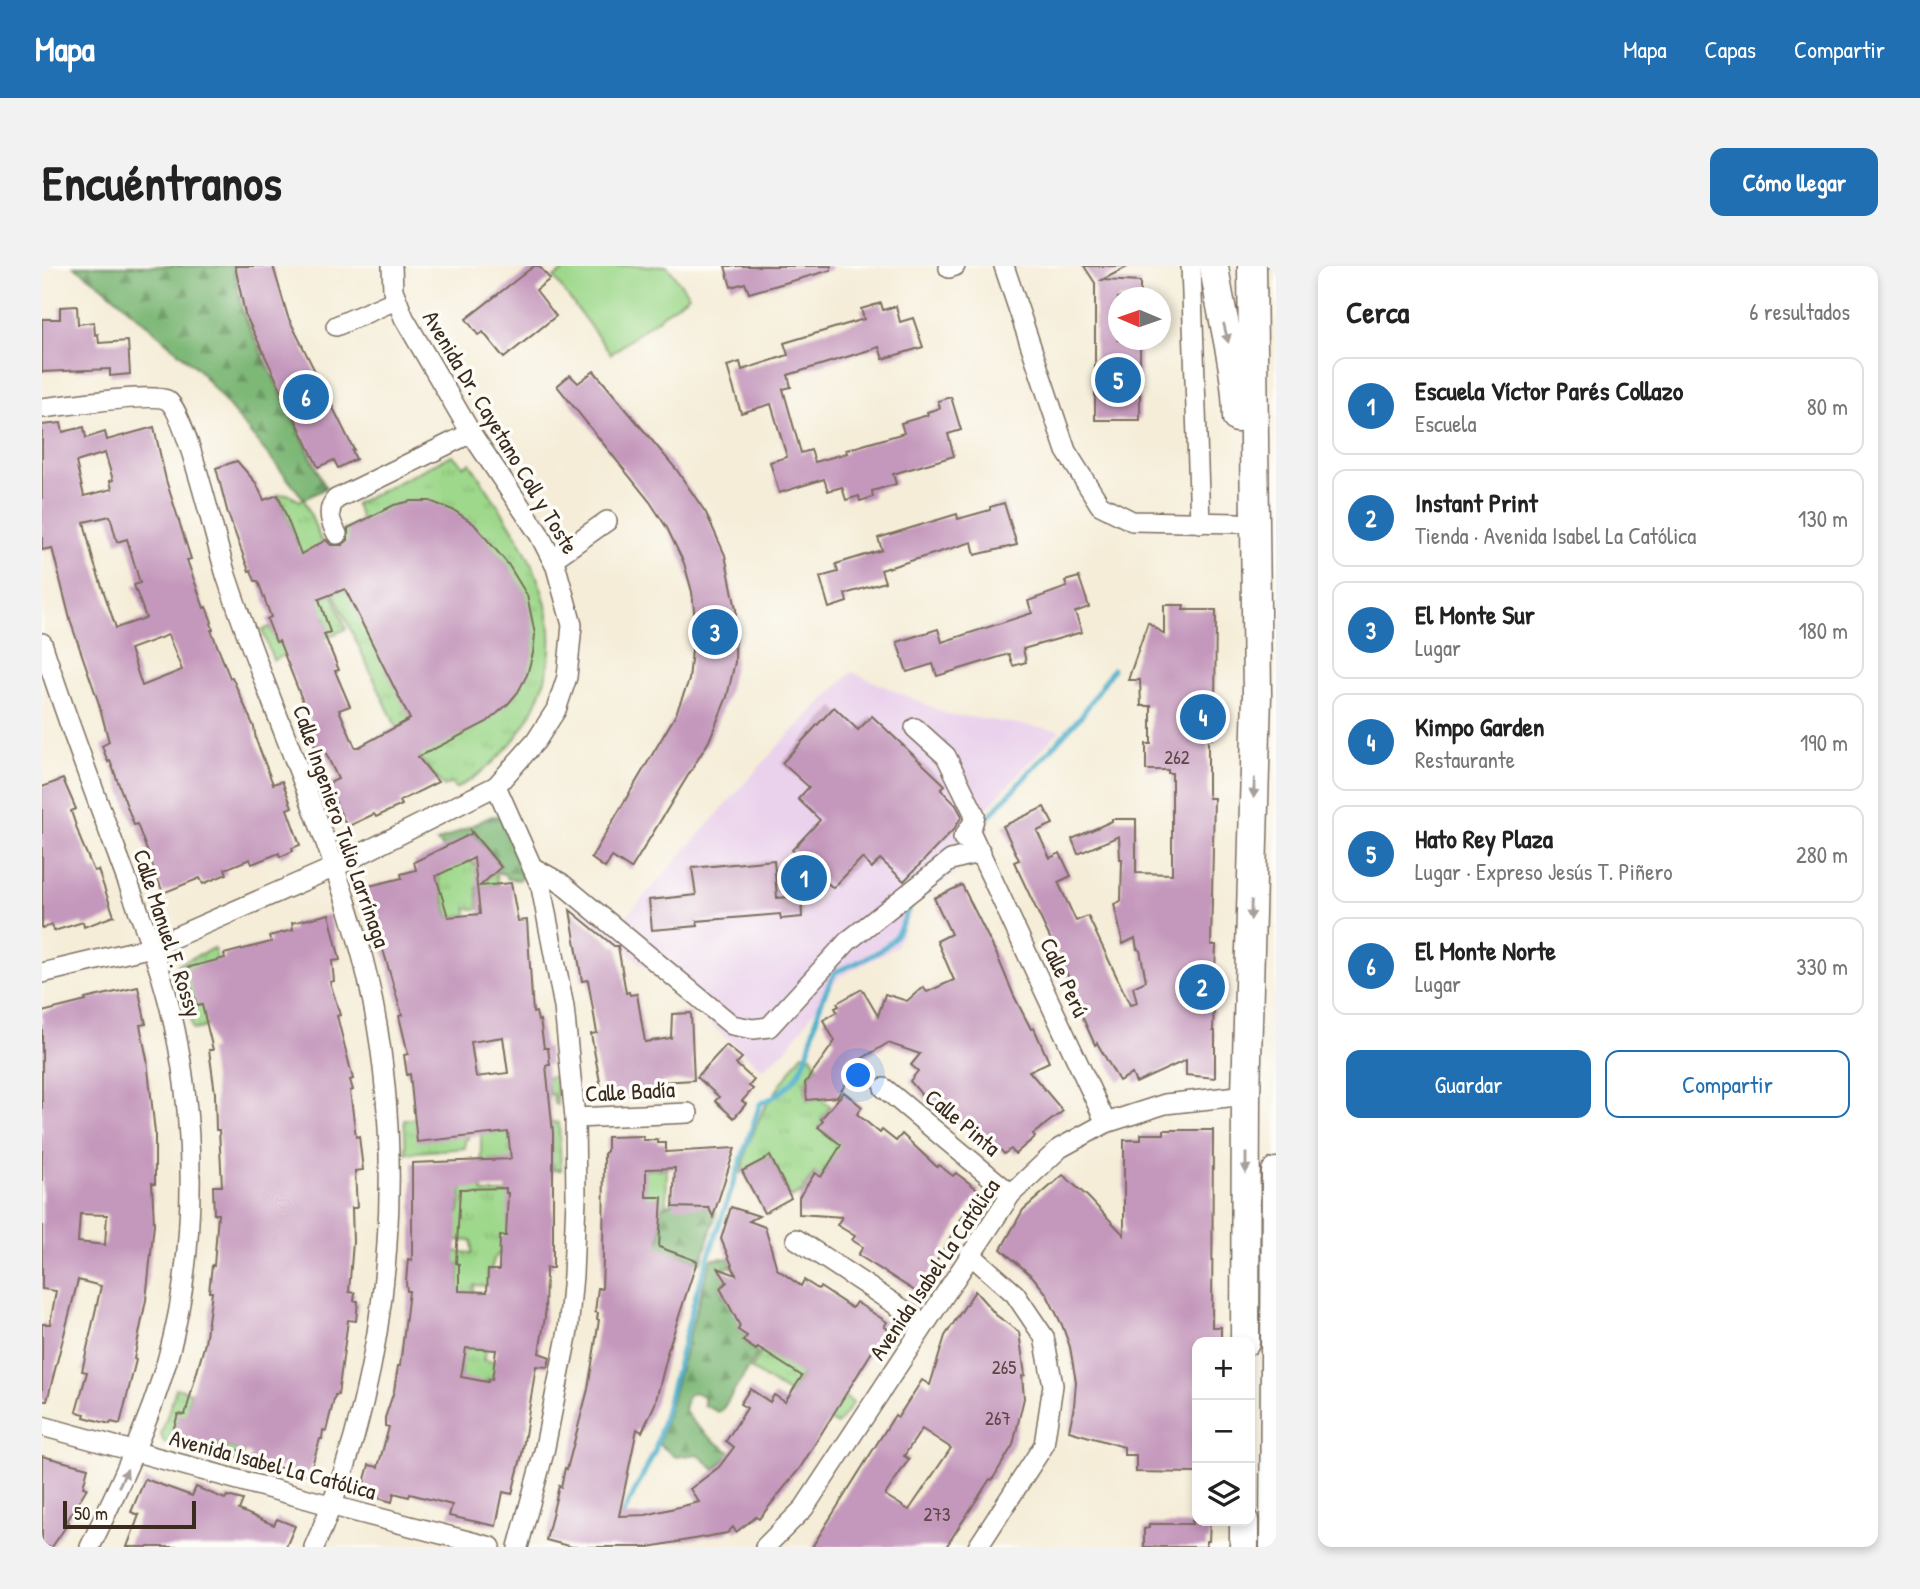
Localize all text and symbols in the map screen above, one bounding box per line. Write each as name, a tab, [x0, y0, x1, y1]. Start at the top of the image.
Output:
text: Mapa	[35, 27, 95, 71]
text: Mapa	[1623, 33, 1667, 65]
text: Capas	[1705, 33, 1756, 65]
text: Compartir	[1794, 33, 1885, 65]
button: Cómo llegar	[1710, 148, 1878, 216]
text: Encuéntranos	[42, 149, 282, 215]
north arrow	[1108, 287, 1171, 350]
text: Cerca	[1346, 292, 1409, 332]
text: 6 resultados	[1749, 296, 1850, 327]
street label: Avenida Dr. Cayetano Coll y Toste	[416, 305, 586, 559]
one-way arrow	[1221, 322, 1232, 344]
pin: 5	[1095, 354, 1141, 406]
pin: 6	[283, 371, 329, 423]
text: Escuela Víctor Parés Collazo	[1415, 373, 1683, 408]
text: 1	[1367, 391, 1375, 422]
text: 80 m	[1807, 391, 1848, 422]
text: Escuela	[1415, 408, 1476, 439]
text: Instant Print	[1415, 485, 1538, 520]
text: 2	[1366, 503, 1376, 534]
text: 130 m	[1798, 503, 1848, 534]
text: Tienda · Avenida Isabel La Católica	[1415, 520, 1696, 551]
text: El Monte Sur	[1415, 597, 1535, 632]
pin: 3	[692, 606, 738, 658]
text: 3	[1366, 615, 1376, 646]
text: 180 m	[1798, 615, 1848, 646]
text: Lugar	[1415, 632, 1461, 663]
pin: 4	[1180, 691, 1226, 743]
street label: Calle Ingeniero Tulio Larrínaga	[286, 701, 398, 951]
text: Kimpo Garden	[1415, 709, 1545, 744]
text: 4	[1367, 727, 1375, 758]
text: 190 m	[1800, 727, 1848, 758]
house number: 262	[1164, 744, 1190, 770]
text: Restaurante	[1415, 744, 1515, 775]
one-way arrow	[1249, 777, 1260, 799]
text: Hato Rey Plaza	[1415, 821, 1553, 856]
text: 5	[1366, 839, 1376, 870]
text: 280 m	[1796, 839, 1848, 870]
street label: Calle Manuel F. Rossy	[126, 845, 210, 1021]
pin: 1	[781, 852, 827, 904]
text: Lugar · Expreso Jesús T. Piñero	[1415, 856, 1673, 887]
one-way arrow	[1246, 899, 1257, 921]
street label: Calle Perú	[1033, 932, 1097, 1022]
text: El Monte Norte	[1415, 933, 1556, 968]
text: 6	[1366, 951, 1376, 982]
text: 330 m	[1796, 951, 1848, 982]
pin: 2	[1179, 961, 1225, 1013]
text: Lugar	[1415, 968, 1461, 999]
button: Guardar	[1346, 1050, 1591, 1118]
button: Compartir	[1605, 1050, 1850, 1118]
your location	[841, 1058, 875, 1092]
street label: Calle Badía	[584, 1073, 676, 1109]
street label: Calle Pinta	[919, 1081, 1007, 1163]
one-way arrow	[1240, 1153, 1252, 1175]
street label: Avenida Isabel La Católica	[862, 1172, 1006, 1366]
map controls	[1192, 1337, 1255, 1526]
button: +	[1192, 1337, 1255, 1400]
house number: 265	[992, 1354, 1016, 1380]
button: −	[1192, 1400, 1255, 1463]
house number: 267	[985, 1405, 1011, 1431]
street label: Avenida Isabel La Católica	[166, 1422, 380, 1506]
button: layers	[1192, 1463, 1255, 1526]
one-way arrow	[118, 1468, 129, 1488]
scale bar	[63, 1498, 196, 1530]
text: 50 m	[74, 1500, 108, 1526]
house number: 273	[924, 1501, 950, 1527]

